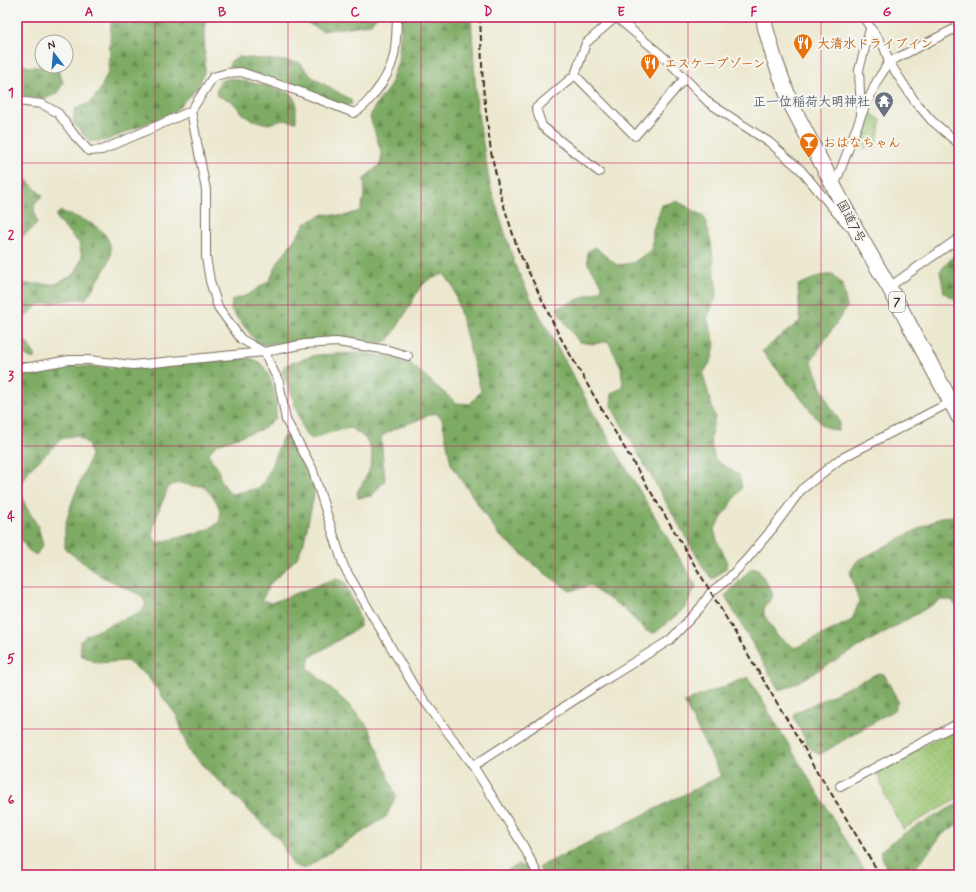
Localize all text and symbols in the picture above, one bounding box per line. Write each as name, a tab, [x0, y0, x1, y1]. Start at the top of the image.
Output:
text: A	[85, 4, 93, 21]
text: B	[218, 4, 227, 21]
text: C	[350, 4, 360, 21]
text: D	[484, 4, 493, 21]
text: E	[617, 4, 625, 21]
text: F	[751, 4, 758, 21]
text: G	[883, 4, 892, 21]
restaurant icon: 大清水ドライブイン	[792, 32, 814, 60]
north arrow	[34, 34, 74, 74]
place label: 大清水ドライブイン	[817, 36, 933, 53]
text: N	[46, 38, 57, 53]
restaurant icon: エスケープゾーン	[639, 52, 661, 80]
place label: エスケープゾーン	[664, 56, 766, 73]
text: 1	[8, 85, 14, 102]
temple icon: 正一位稲荷大明神社	[873, 90, 895, 118]
place label: 正一位稲荷大明神社	[753, 94, 870, 111]
bar icon: おはなちゃん	[798, 131, 820, 159]
place label: おはなちゃん	[823, 135, 901, 152]
street label: 国道7号	[832, 197, 869, 246]
text: 2	[8, 227, 15, 244]
road number: 7	[889, 292, 905, 312]
text: 3	[8, 368, 14, 385]
text: 4	[7, 509, 15, 526]
text: 5	[7, 651, 15, 668]
text: 6	[8, 792, 15, 809]

